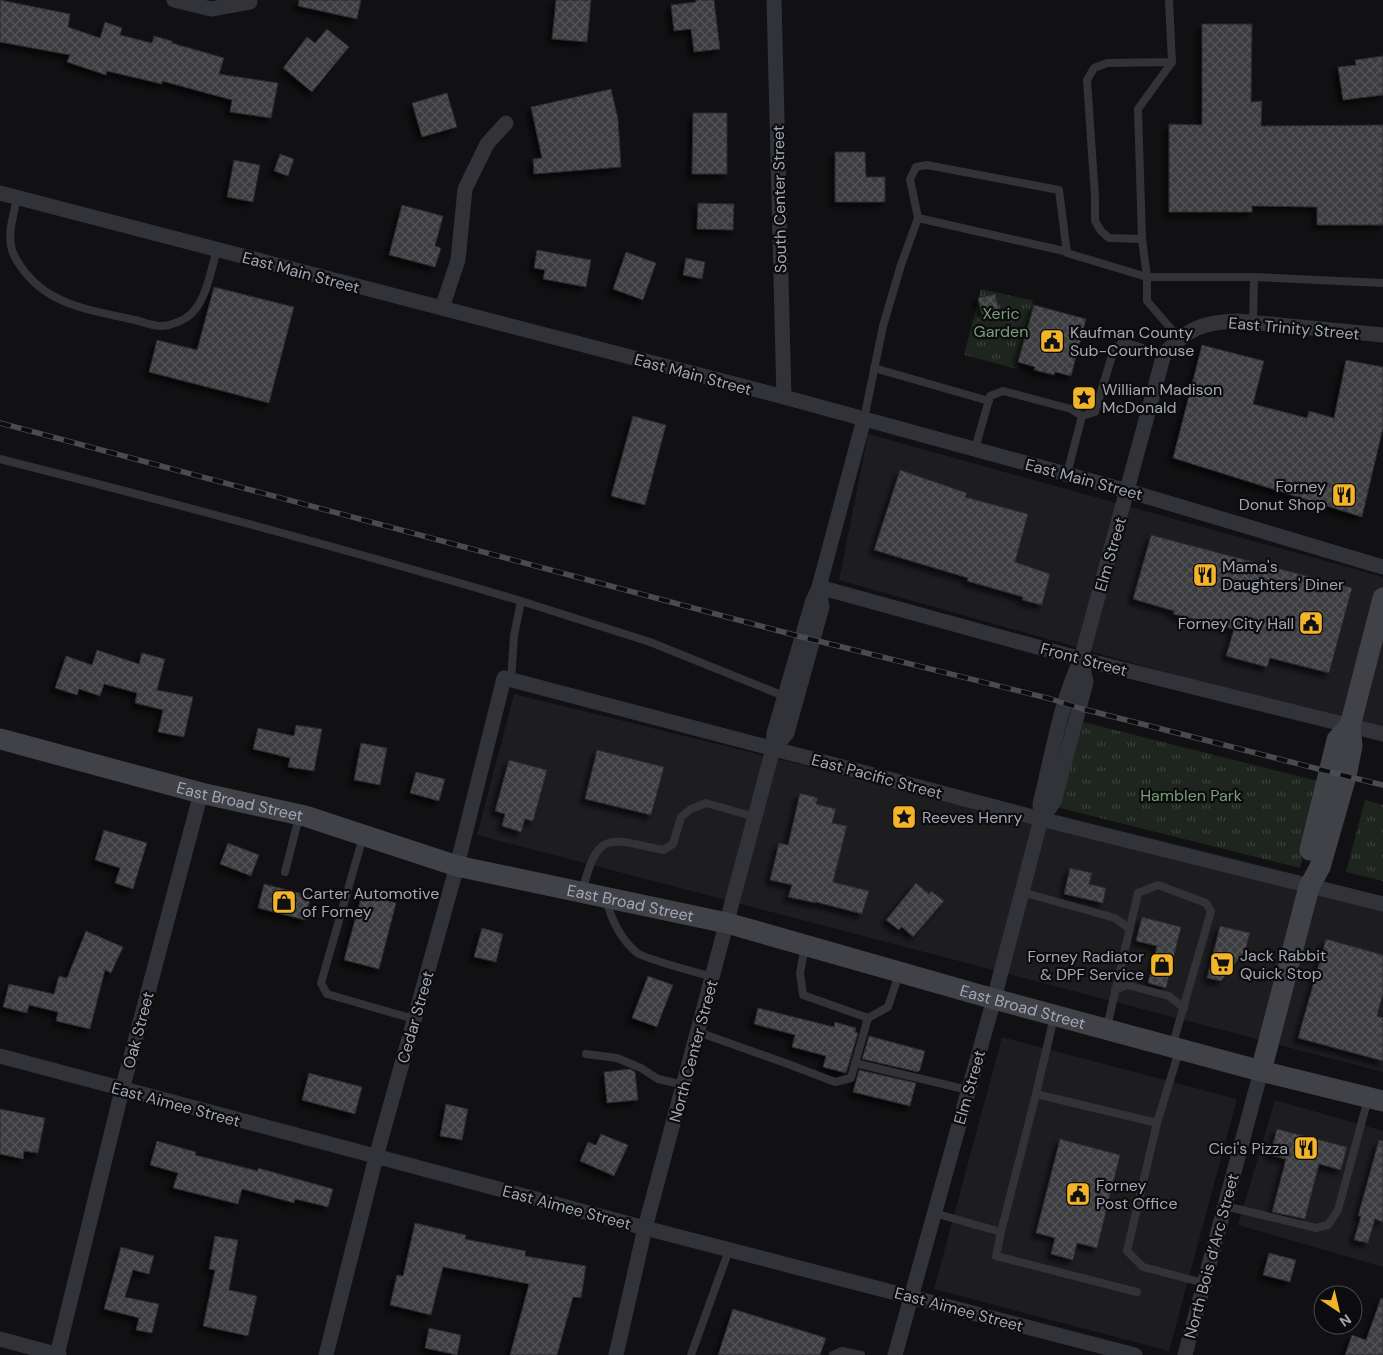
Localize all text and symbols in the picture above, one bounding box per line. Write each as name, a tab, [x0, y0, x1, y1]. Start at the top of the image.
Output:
street label: South Center Street	[768, 125, 791, 273]
street label: East Main Street	[240, 247, 362, 298]
park label: Xeric Garden	[974, 303, 1028, 342]
street label: East Trinity Street	[1228, 312, 1360, 345]
place label: Kaufman County Sub-Courthouse	[1070, 322, 1194, 361]
public building icon: Kaufman County Sub-Courthouse	[1039, 328, 1065, 354]
street label: East Main Street	[632, 349, 754, 400]
place label: William Madison McDonald	[1102, 379, 1222, 418]
place icon: William Madison McDonald	[1071, 385, 1097, 411]
street label: East Main Street	[1023, 454, 1145, 505]
place label: Forney Donut Shop	[1239, 476, 1326, 515]
restaurant icon: Forney Donut Shop	[1331, 482, 1357, 508]
street label: Elm Street	[1090, 514, 1131, 594]
place label: Mama's Daughters' Diner	[1222, 556, 1344, 595]
restaurant icon: Mama's Daughters' Diner	[1192, 562, 1218, 588]
public building icon: Forney City Hall	[1298, 610, 1324, 636]
place label: Forney City Hall	[1178, 613, 1294, 634]
street label: Front Street	[1038, 638, 1129, 681]
street label: East Pacific Street	[809, 749, 944, 804]
street label: East Broad Street	[174, 777, 305, 826]
park label: Hamblen Park	[1140, 785, 1242, 806]
place icon: Reeves Henry	[891, 804, 917, 830]
place label: Reeves Henry	[922, 807, 1022, 828]
street label: East Broad Street	[565, 880, 696, 927]
place label: Carter Automotive of Forney	[302, 883, 439, 922]
shop icon: Carter Automotive of Forney	[271, 889, 297, 915]
place label: Jack Rabbit Quick Stop	[1240, 945, 1326, 984]
place label: Forney Radiator & DPF Service	[1027, 946, 1144, 985]
supermarket icon: Jack Rabbit Quick Stop	[1209, 951, 1235, 977]
shop icon: Forney Radiator & DPF Service	[1149, 952, 1175, 978]
street label: Cedar Street	[392, 969, 439, 1066]
street label: North Center Street	[664, 978, 723, 1125]
street label: East Broad Street	[958, 980, 1088, 1034]
street label: Oak Street	[118, 989, 159, 1071]
street label: Elm Street	[949, 1047, 990, 1127]
street label: East Aimee Street	[109, 1077, 243, 1132]
restaurant icon: Cici's Pizza	[1293, 1135, 1319, 1161]
place label: Cici's Pizza	[1208, 1138, 1288, 1159]
street label: North Bois d’Arc Street	[1179, 1171, 1244, 1341]
place label: Forney Post Office	[1096, 1175, 1178, 1214]
street label: East Aimee Street	[500, 1180, 634, 1235]
public building icon: Forney Post Office	[1065, 1181, 1091, 1207]
street label: East Aimee Street	[892, 1282, 1026, 1337]
north arrow	[1313, 1285, 1363, 1335]
text: N	[1336, 1310, 1355, 1331]

